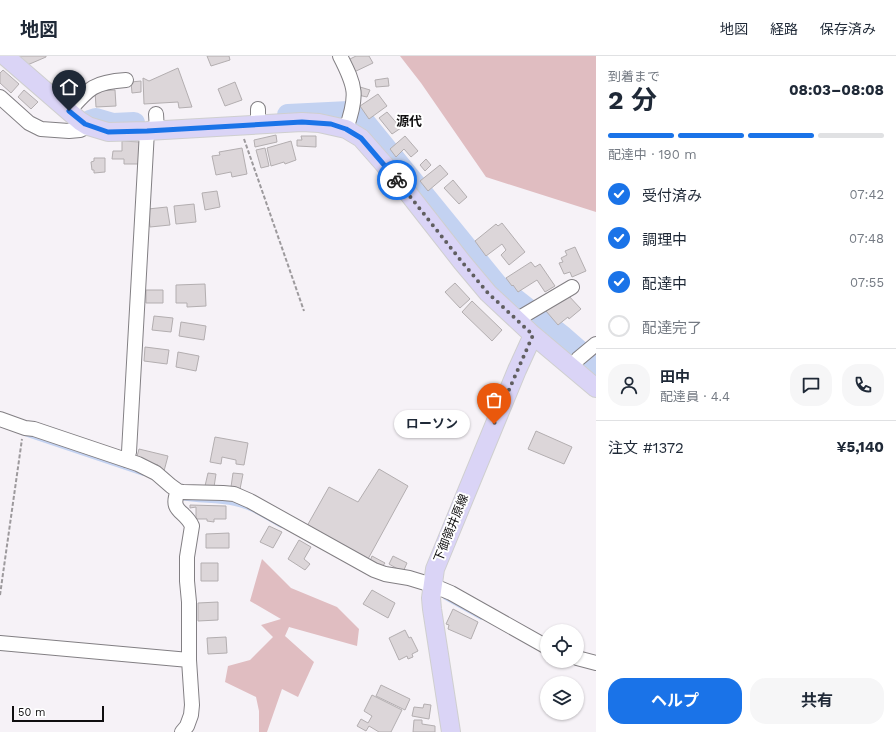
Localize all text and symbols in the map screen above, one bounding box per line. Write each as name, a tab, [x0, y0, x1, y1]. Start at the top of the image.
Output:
text: 地図	[20, 18, 58, 41]
text: 地図	[720, 21, 748, 37]
text: 経路	[770, 21, 798, 37]
text: 保存済み	[820, 21, 876, 37]
text: 到着まで	[608, 69, 660, 84]
pin	[52, 70, 86, 111]
icon: home	[58, 76, 80, 98]
text: 08:03–08:08	[789, 81, 884, 99]
text: 2 分	[608, 85, 657, 115]
district label: 源代	[396, 114, 422, 129]
text: 配達中 · 190 m	[608, 147, 697, 162]
courier	[377, 160, 417, 200]
icon: bike	[386, 169, 408, 191]
icon: check	[608, 183, 630, 205]
text: 受付済み	[642, 187, 702, 205]
text: 07:42	[850, 187, 884, 202]
icon: check	[608, 227, 630, 249]
text: 調理中	[642, 231, 687, 249]
text: 07:48	[849, 231, 884, 246]
icon: check	[608, 271, 630, 293]
text: 配達中	[642, 275, 687, 293]
text: 07:55	[850, 275, 884, 290]
text: 配達完了	[642, 319, 702, 337]
button: person	[608, 364, 650, 406]
button: chat	[790, 364, 832, 406]
button: phone	[842, 364, 884, 406]
text: 田中	[660, 368, 690, 386]
pin	[477, 383, 511, 424]
icon: bag	[483, 389, 505, 411]
text: 配達員 · 4.4	[660, 389, 730, 404]
callout: ローソン	[394, 410, 470, 438]
text: ローソン	[406, 416, 458, 431]
text: ¥5,140	[837, 438, 884, 456]
text: 注文 #1372	[608, 439, 684, 457]
street label: 下御領井原線	[431, 492, 471, 564]
map controls	[540, 624, 584, 720]
button: locate	[540, 624, 584, 668]
button: layers	[540, 676, 584, 720]
button: ヘルプ	[608, 678, 742, 724]
button: 共有	[750, 678, 884, 724]
scale bar	[12, 704, 104, 723]
text: 50 m	[18, 706, 45, 719]

